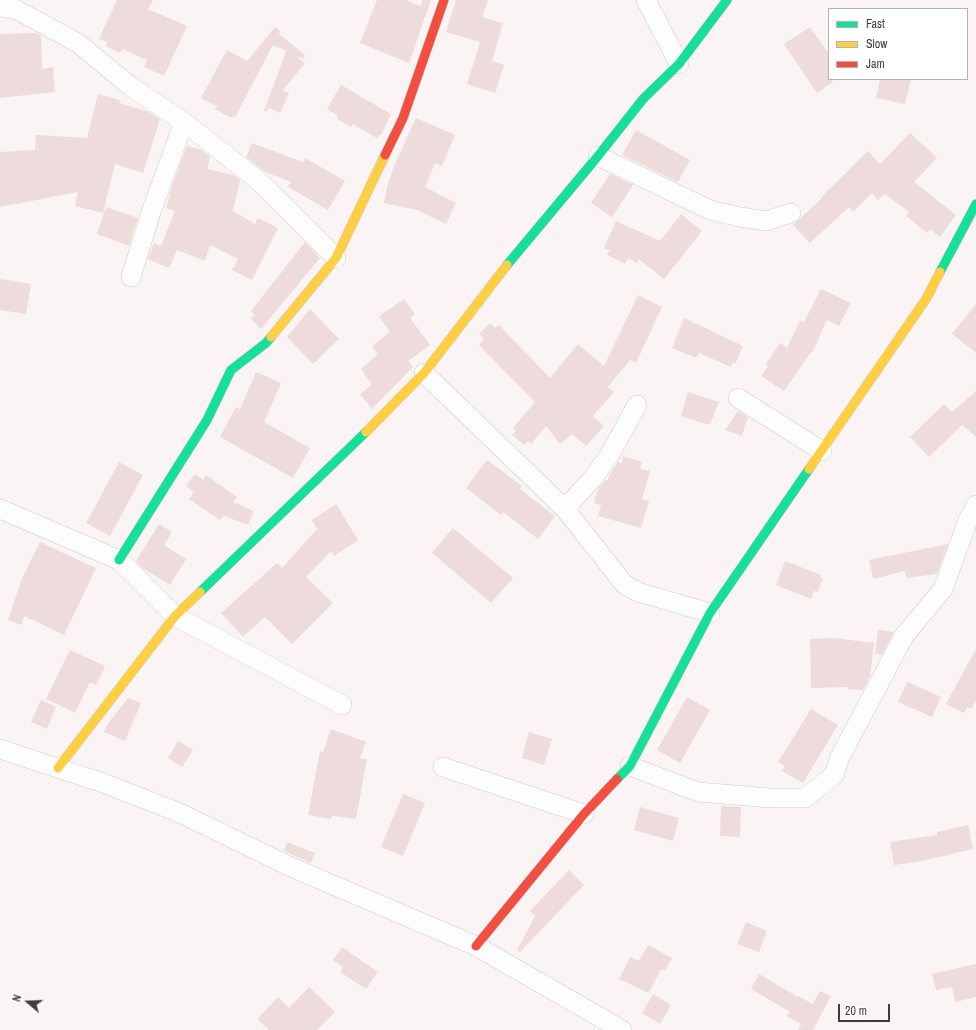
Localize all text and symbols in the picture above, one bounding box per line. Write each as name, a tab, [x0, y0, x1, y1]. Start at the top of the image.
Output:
legend	[828, 8, 968, 80]
text: Fast	[866, 16, 885, 32]
text: Slow	[866, 36, 887, 52]
text: Jam	[866, 56, 885, 72]
north arrow	[8, 982, 48, 1022]
text: N	[9, 993, 24, 1003]
scale bar	[840, 996, 892, 1022]
text: 20 m	[845, 1003, 867, 1019]

